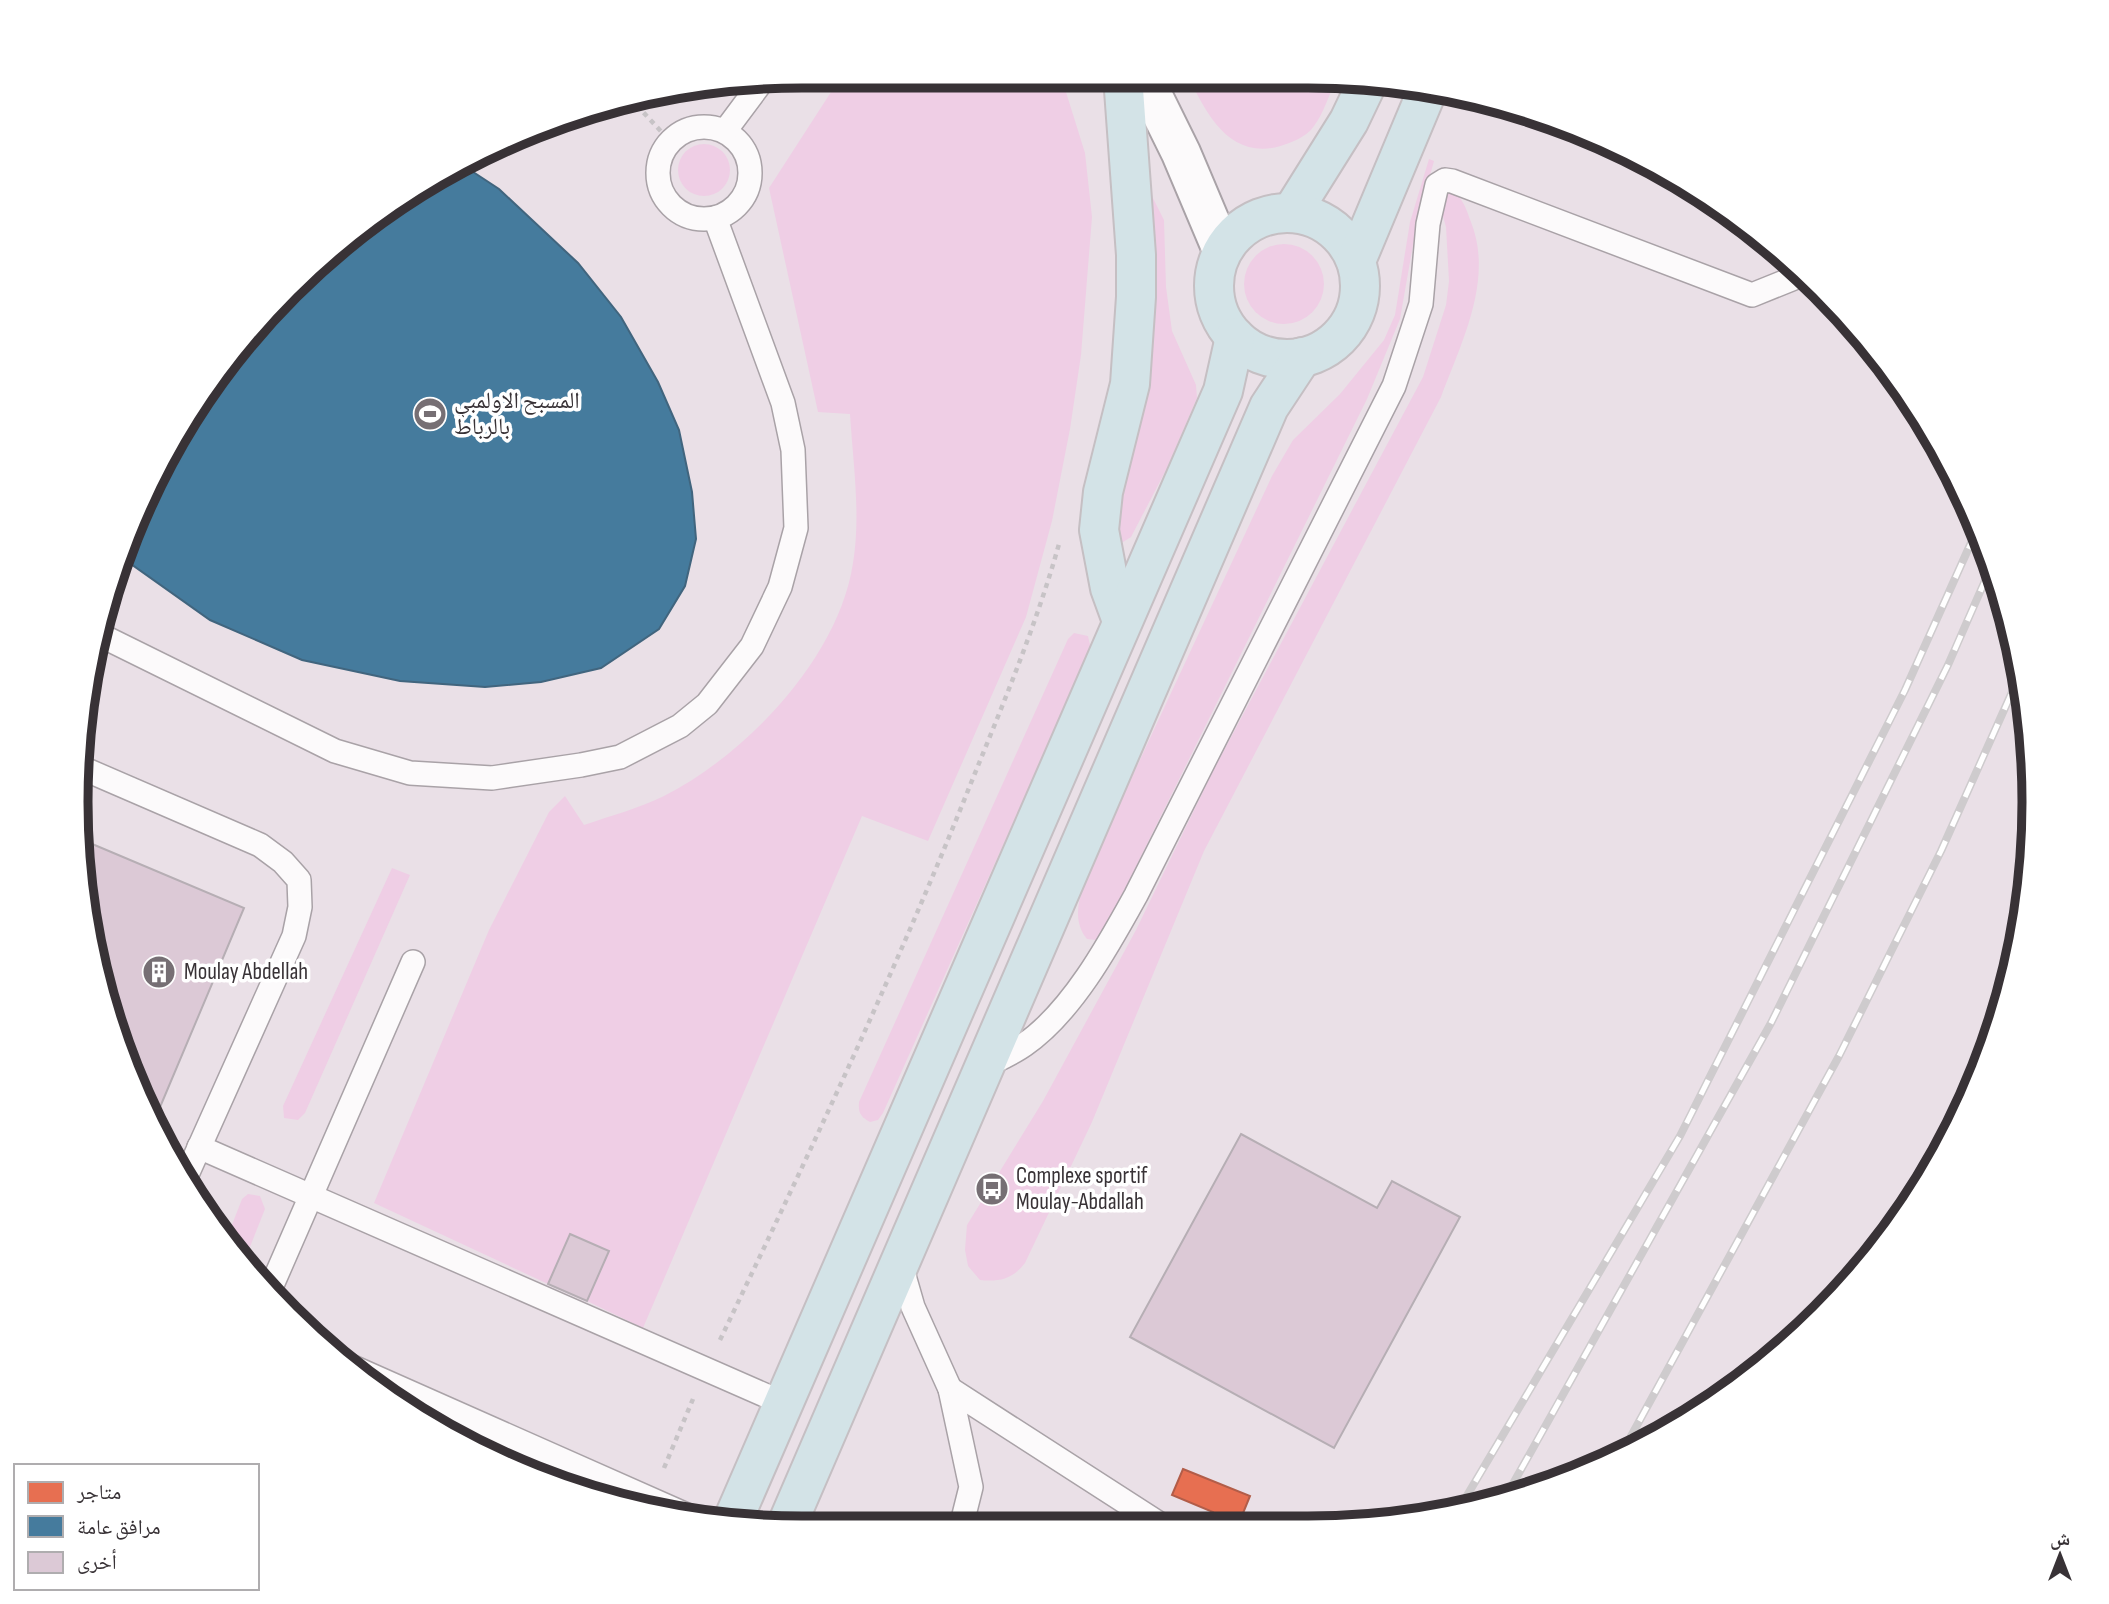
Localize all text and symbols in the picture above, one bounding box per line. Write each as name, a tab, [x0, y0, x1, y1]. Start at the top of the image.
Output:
place label: المسبح الاولمبي بالرباط	[454, 387, 580, 441]
sports icon: المسبح الاولمبي بالرباط	[411, 395, 449, 433]
building icon: Moulay Abdellah	[140, 953, 178, 991]
place label: Moulay Abdellah	[184, 958, 308, 986]
place label: Complexe sportif Moulay-Abdallah	[1016, 1162, 1148, 1216]
bus stop icon: Complexe sportif Moulay-Abdallah	[973, 1170, 1011, 1208]
legend	[14, 1464, 259, 1590]
text: متاجر	[76, 1480, 121, 1505]
text: مرافق عامة	[77, 1515, 161, 1540]
north arrow	[2025, 1520, 2095, 1590]
text: ش	[2050, 1528, 2070, 1551]
text: أخرى	[77, 1549, 117, 1575]

